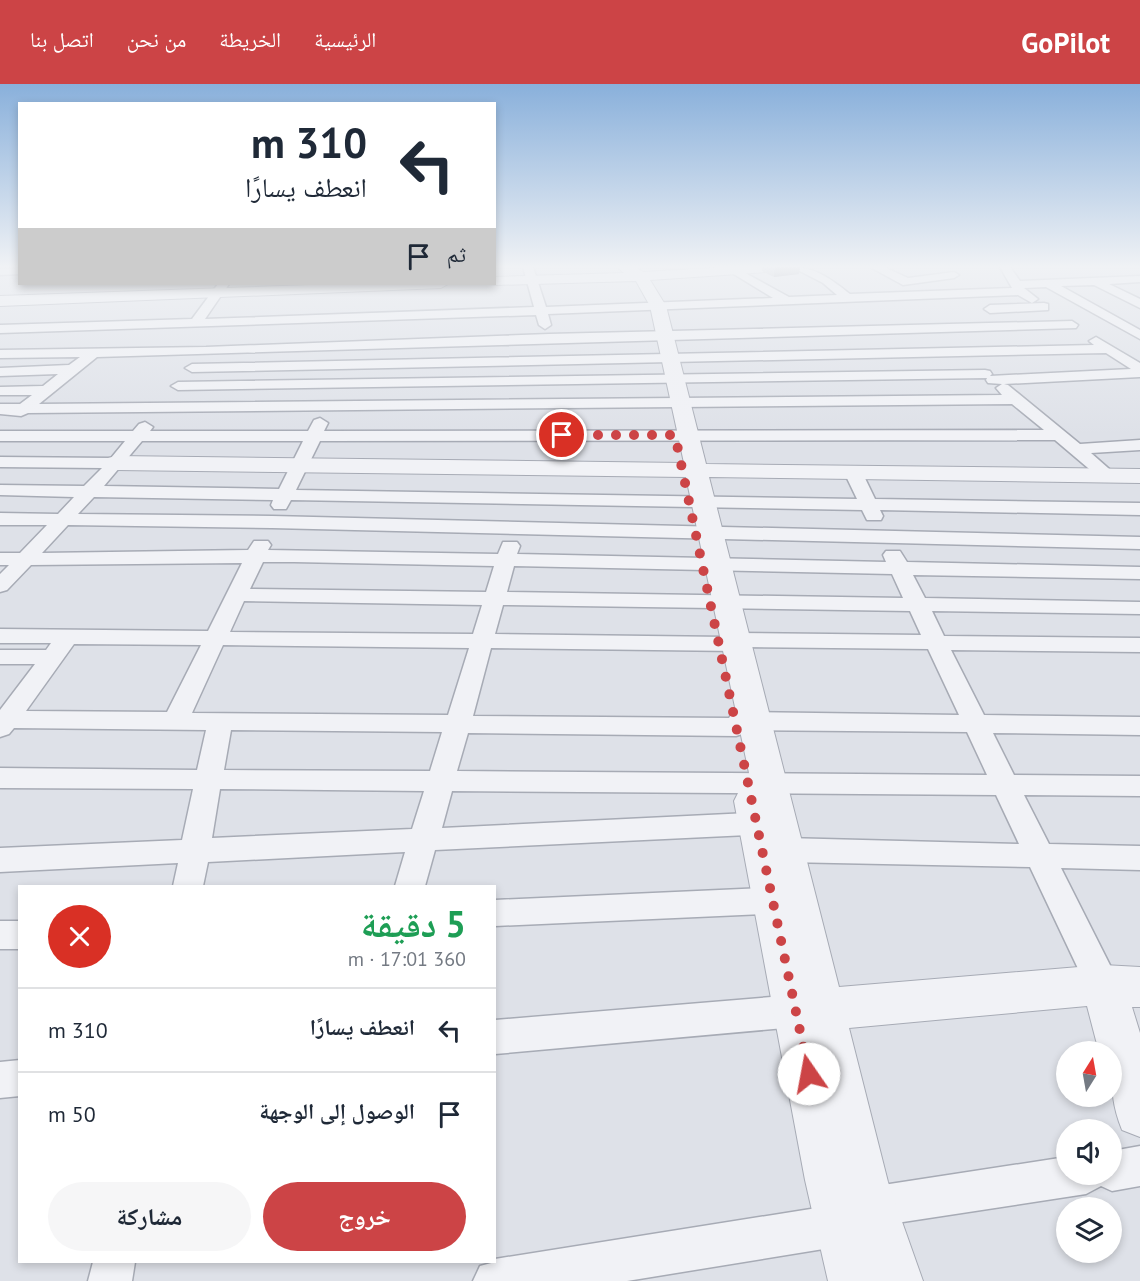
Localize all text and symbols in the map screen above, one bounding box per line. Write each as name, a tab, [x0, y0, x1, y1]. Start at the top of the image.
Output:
text: GoPilot	[1021, 24, 1110, 61]
text: اتصل بنا	[30, 26, 94, 53]
text: من نحن	[127, 26, 186, 53]
text: الخريطة	[219, 26, 281, 53]
text: الرئيسية	[314, 26, 376, 53]
text: 310 m	[251, 115, 367, 170]
icon: left	[388, 126, 466, 204]
text: انعطف يسارًا	[245, 170, 367, 204]
icon: arrive	[402, 240, 435, 273]
text: ثم	[447, 240, 466, 268]
pin	[536, 409, 587, 460]
icon: arrive	[545, 418, 578, 451]
text: 5 دقيقة	[361, 900, 466, 947]
button: close	[48, 905, 111, 968]
text: 360 m · 17:01	[348, 946, 466, 972]
text: انعطف يسارًا	[310, 1013, 415, 1041]
icon: left	[433, 1014, 466, 1047]
text: 310 m	[48, 1016, 108, 1044]
north arrow	[1056, 1041, 1122, 1107]
map controls	[1056, 1041, 1122, 1263]
position arrow	[777, 1042, 841, 1106]
text: الوصول إلى الوجهة	[259, 1097, 415, 1125]
icon: arrive	[433, 1098, 466, 1131]
text: 50 m	[48, 1100, 96, 1128]
button: sound	[1056, 1119, 1122, 1185]
button: مشاركة	[48, 1182, 251, 1251]
button: خروج	[263, 1182, 466, 1251]
button: layers	[1056, 1197, 1122, 1263]

